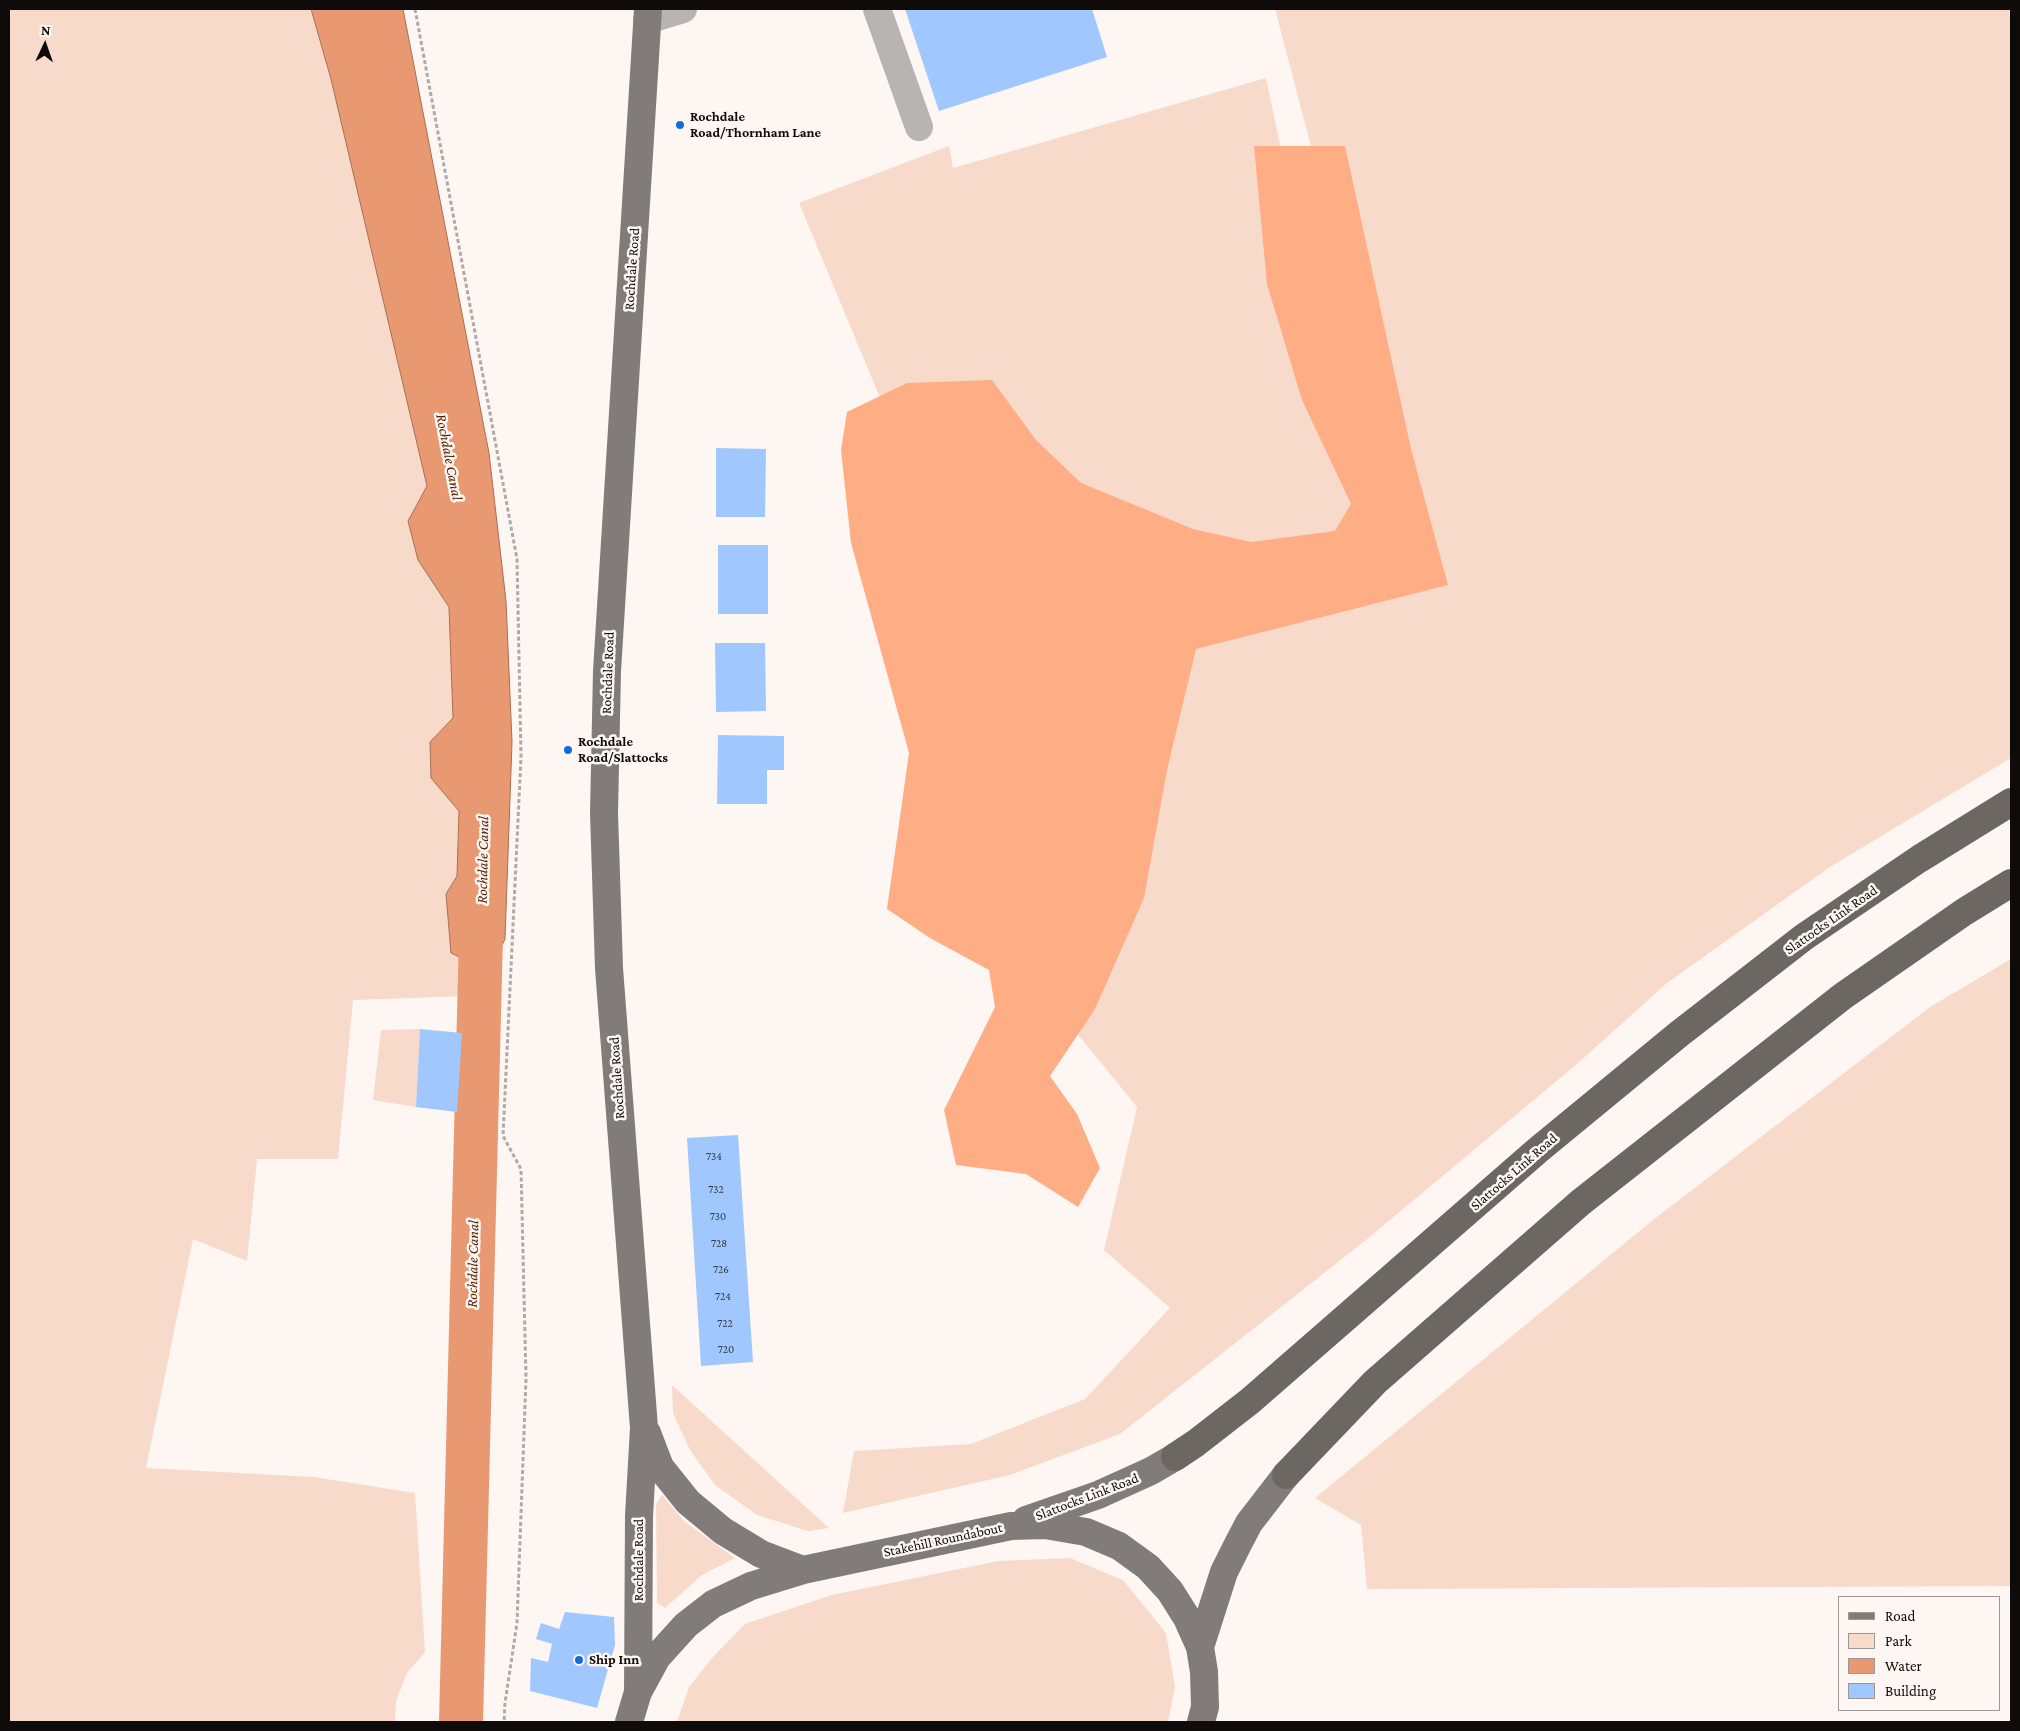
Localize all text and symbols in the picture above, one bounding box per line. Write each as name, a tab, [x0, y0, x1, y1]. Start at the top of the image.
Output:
north arrow	[20, 20, 70, 70]
text: N	[41, 22, 51, 38]
place label: Rochdale Road/Thornham Lane	[690, 109, 821, 142]
marker: Rochdale Road/Thornham Lane	[674, 119, 686, 131]
street label: Rochdale Road	[621, 227, 643, 311]
water label: Rochdale Canal	[432, 412, 466, 502]
street label: Rochdale Road	[598, 631, 618, 715]
place label: Rochdale Road/Slattocks	[578, 734, 668, 766]
marker: Rochdale Road/Slattocks	[562, 744, 574, 756]
water label: Rochdale Canal	[473, 816, 493, 904]
street label: Slattocks Link Road	[1781, 882, 1881, 958]
street label: Rochdale Road	[606, 1036, 628, 1120]
street label: Slattocks Link Road	[1467, 1130, 1561, 1214]
house number: 734	[706, 1150, 722, 1164]
house number: 732	[708, 1183, 724, 1197]
house number: 730	[710, 1210, 726, 1224]
water label: Rochdale Canal	[463, 1220, 483, 1308]
house number: 728	[711, 1237, 727, 1251]
house number: 726	[713, 1263, 729, 1277]
house number: 724	[715, 1290, 731, 1304]
house number: 722	[717, 1317, 733, 1331]
house number: 720	[718, 1343, 734, 1357]
street label: Slattocks Link Road	[1033, 1470, 1141, 1524]
street label: Rochdale Road	[631, 1519, 647, 1601]
street label: Stakehill Roundabout	[882, 1519, 1004, 1561]
legend	[1838, 1596, 2000, 1711]
text: Road	[1885, 1608, 1915, 1624]
text: Park	[1885, 1633, 1912, 1649]
place label: Ship Inn	[589, 1652, 639, 1668]
marker: Ship Inn	[573, 1654, 585, 1666]
text: Water	[1885, 1658, 1922, 1674]
text: Building	[1885, 1683, 1936, 1699]

